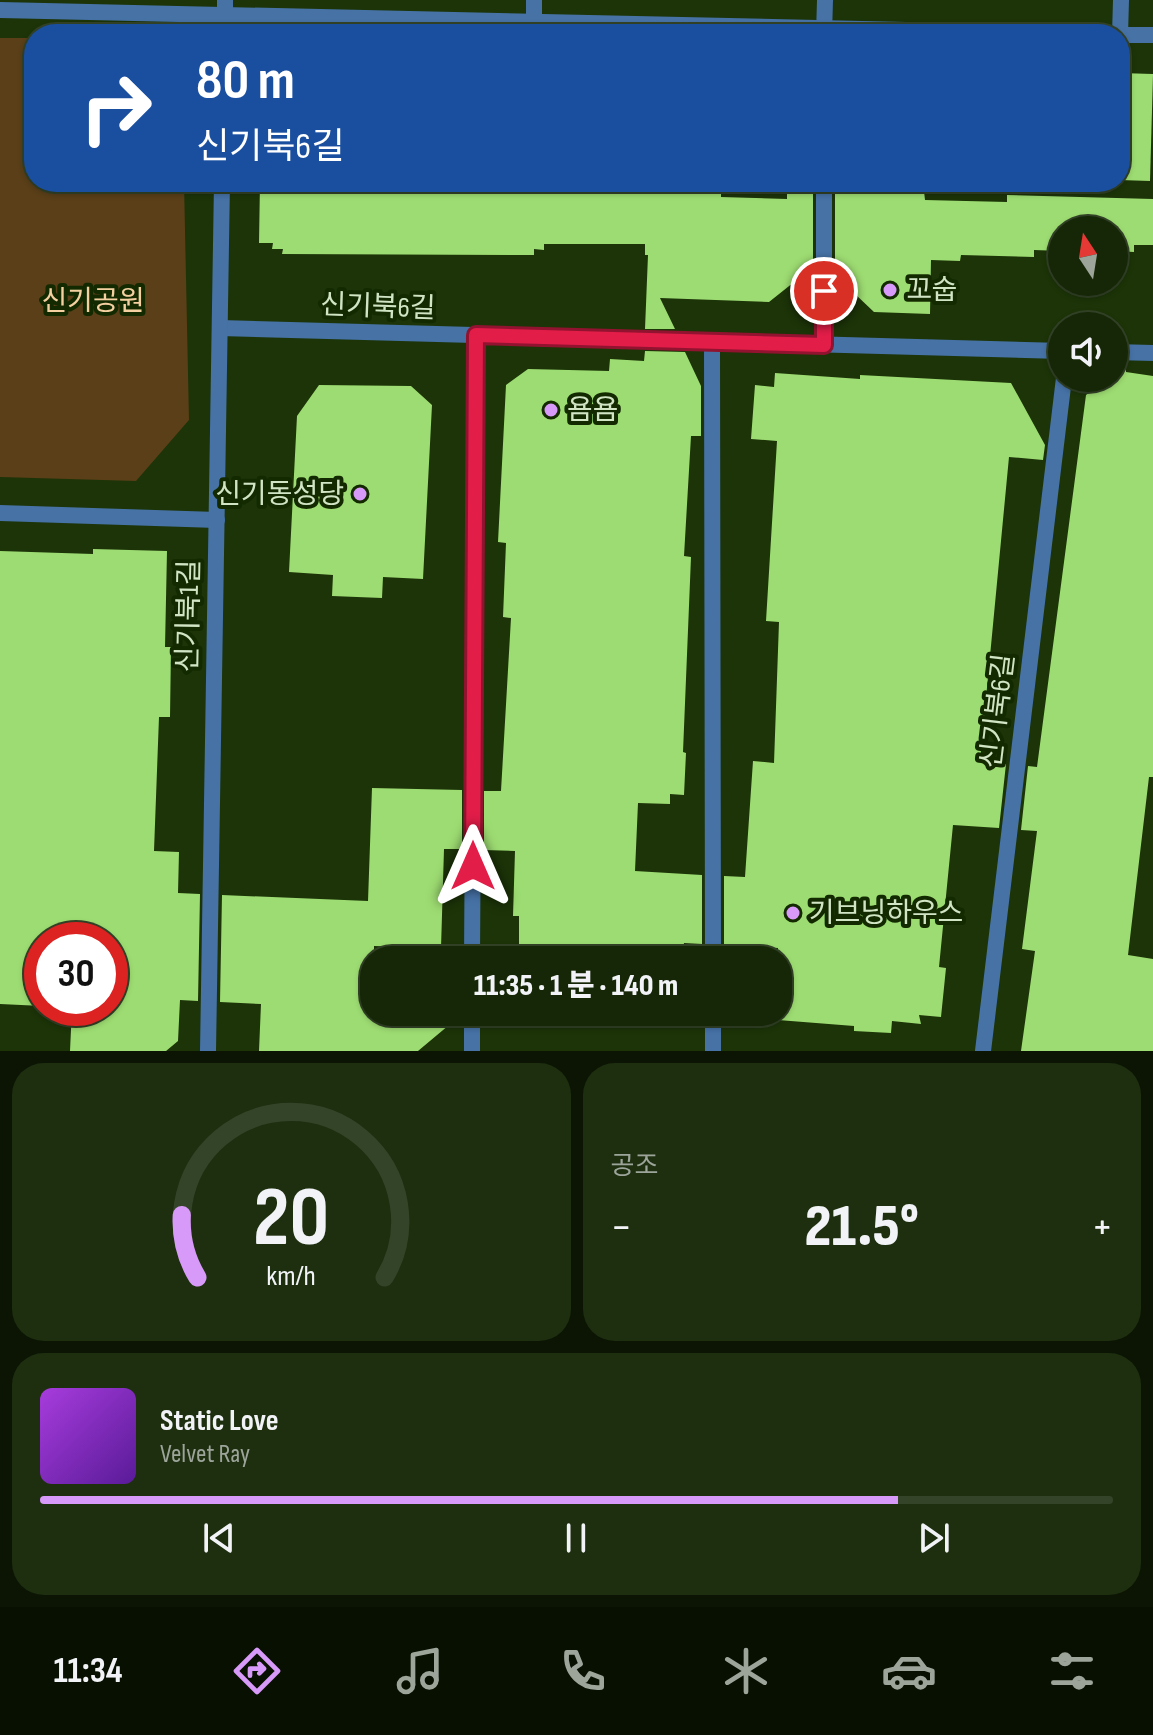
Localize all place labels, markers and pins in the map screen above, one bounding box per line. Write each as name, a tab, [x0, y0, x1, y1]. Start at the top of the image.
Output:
pin	[790, 257, 858, 325]
place label: 꼬숩	[906, 274, 958, 307]
marker: 꼬숩	[881, 281, 899, 299]
place label: 욤욤	[567, 394, 619, 427]
marker: 욤욤	[542, 401, 560, 419]
place label: 신기동성당	[215, 478, 344, 511]
marker: 신기동성당	[351, 485, 369, 503]
place label: 기브닝하우스	[809, 897, 964, 930]
marker: 기브닝하우스	[784, 904, 802, 922]

